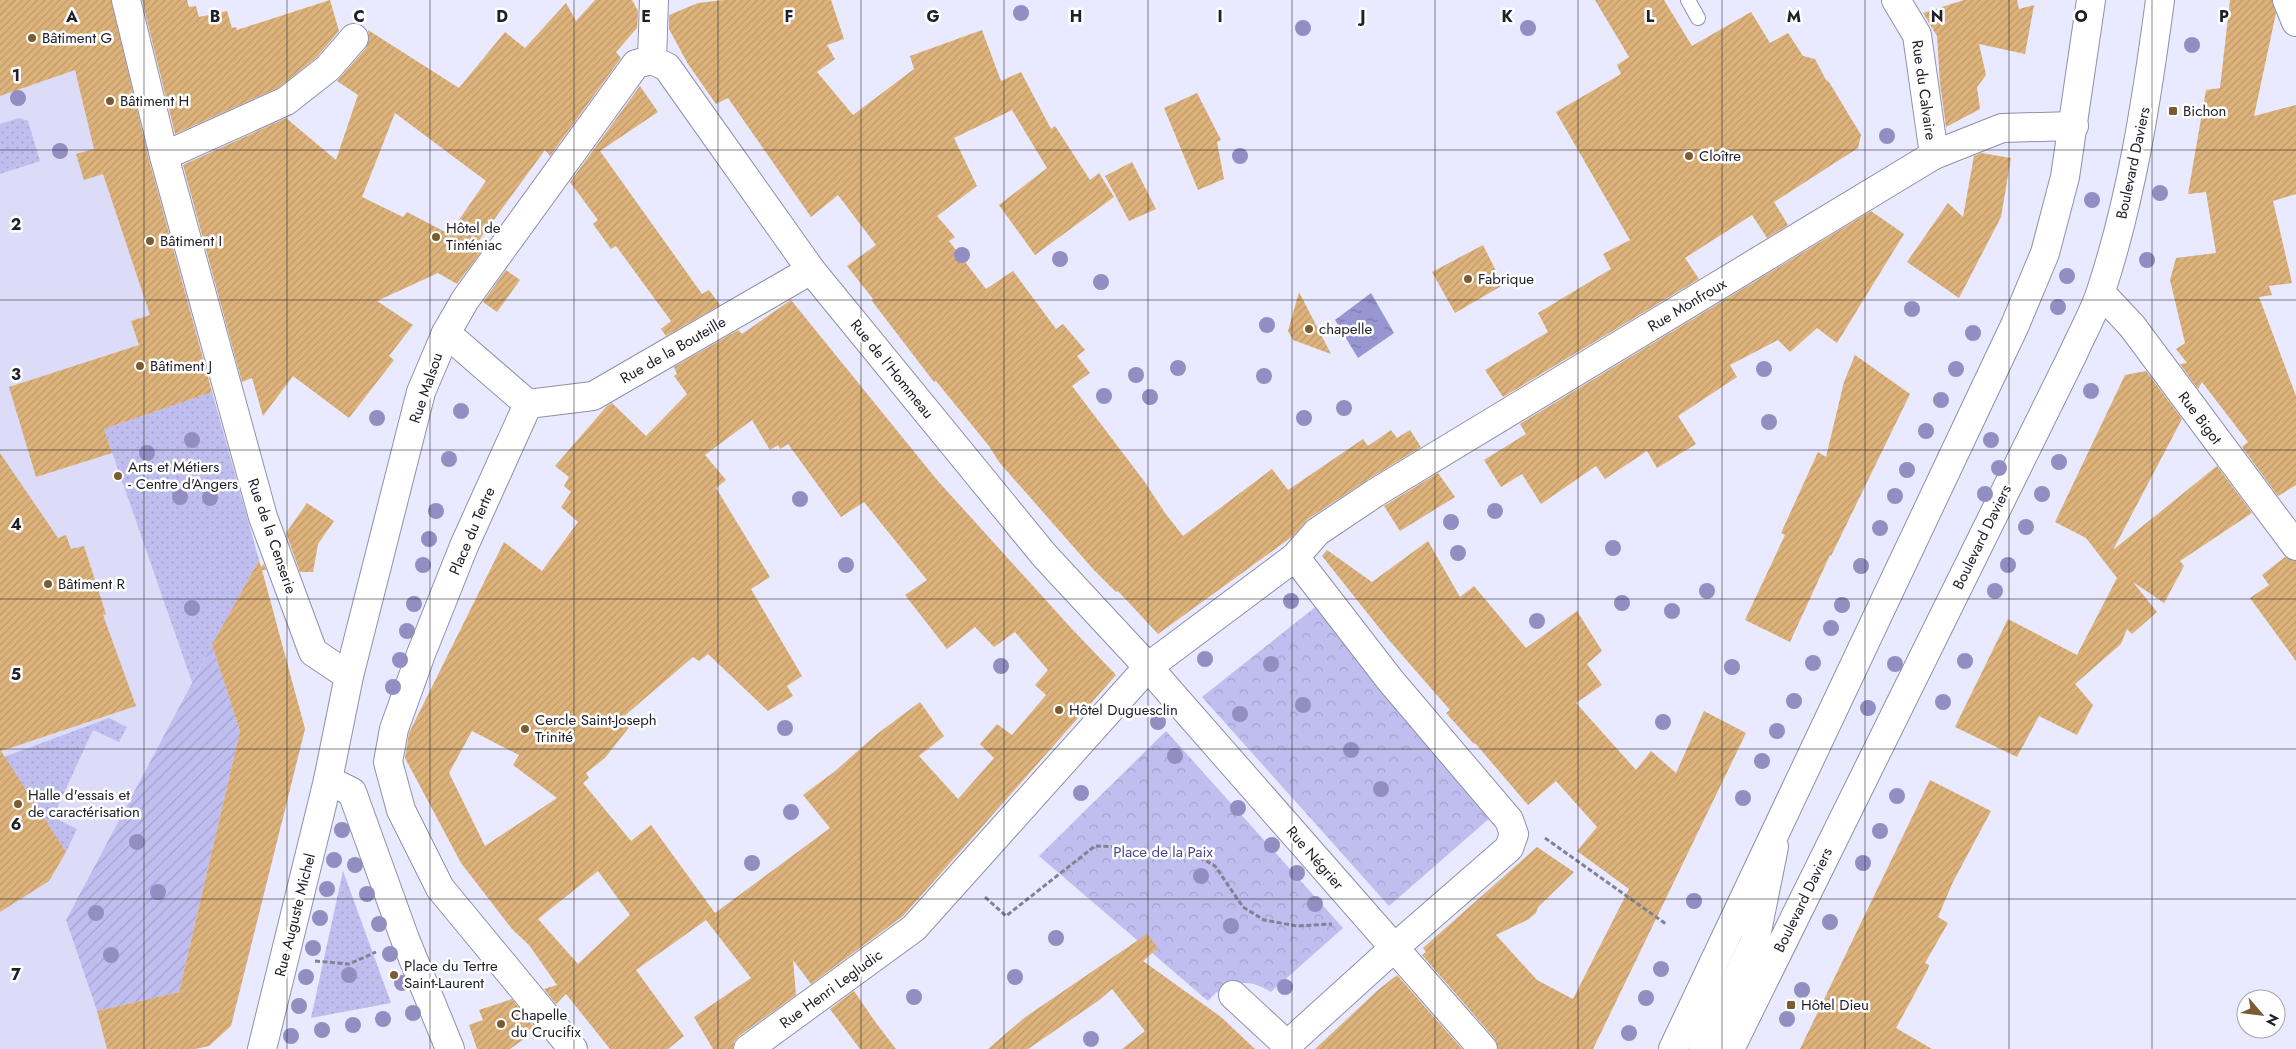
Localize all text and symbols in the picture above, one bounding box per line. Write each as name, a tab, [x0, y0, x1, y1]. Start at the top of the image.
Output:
text: A	[65, 5, 78, 28]
text: B	[210, 5, 220, 28]
text: C	[353, 5, 365, 28]
text: D	[496, 5, 508, 28]
text: E	[641, 5, 651, 28]
text: F	[785, 5, 793, 28]
text: G	[926, 5, 940, 28]
text: H	[1070, 5, 1082, 28]
text: I	[1217, 5, 1223, 28]
text: J	[1357, 5, 1366, 28]
text: K	[1501, 5, 1513, 28]
text: L	[1646, 5, 1655, 28]
text: M	[1787, 5, 1801, 28]
text: N	[1931, 5, 1943, 28]
text: O	[2074, 5, 2088, 28]
text: P	[2219, 5, 2229, 28]
place label: Bâtiment G	[42, 27, 112, 49]
marker: Bâtiment G	[26, 32, 38, 44]
street label: Rue du Calvaire	[1906, 39, 1942, 142]
text: 1	[12, 64, 20, 87]
place label: Bâtiment H	[120, 90, 189, 112]
marker: Bâtiment H	[104, 95, 116, 107]
place label: Bichon	[2183, 100, 2226, 122]
street label: Boulevard Daviers	[2110, 105, 2156, 221]
marker: Bichon	[2167, 105, 2179, 117]
place label: Cloître	[1699, 145, 1741, 167]
marker: Cloître	[1683, 150, 1695, 162]
text: 2	[11, 213, 21, 236]
place label: Hôtel de Tinténiac	[446, 217, 502, 256]
place label: Bâtiment I	[160, 230, 222, 252]
marker: Hôtel de Tinténiac	[430, 231, 442, 243]
marker: Bâtiment I	[144, 235, 156, 247]
place label: Fabrique	[1478, 268, 1534, 290]
street label: Rue Monfroux	[1643, 272, 1731, 337]
marker: Fabrique	[1462, 273, 1474, 285]
street label: Rue de la Bouteille	[616, 311, 730, 389]
street label: Rue de l'Hommeau	[845, 315, 939, 423]
place label: chapelle	[1319, 318, 1372, 340]
marker: chapelle	[1303, 323, 1315, 335]
street label: Rue Malsou	[404, 350, 448, 426]
place label: Bâtiment J	[150, 355, 212, 377]
marker: Bâtiment J	[134, 360, 146, 372]
text: 3	[11, 363, 21, 386]
street label: Rue Bigot	[2173, 387, 2227, 449]
place label: Arts et Métiers - Centre d'Angers	[128, 456, 238, 495]
marker: Arts et Métiers - Centre d'Angers	[112, 470, 124, 482]
street label: Rue de la Censerie	[242, 475, 302, 597]
street label: Boulevard Daviers	[1947, 481, 2017, 593]
street label: Place du Tertre	[444, 483, 501, 578]
text: 4	[10, 513, 22, 536]
place label: Bâtiment R	[58, 573, 126, 595]
marker: Bâtiment R	[42, 578, 54, 590]
text: 5	[11, 663, 21, 686]
place label: Hôtel Duguesclin	[1069, 699, 1178, 721]
marker: Hôtel Duguesclin	[1053, 704, 1065, 716]
place label: Cercle Saint-Joseph Trinité	[535, 709, 657, 748]
marker: Cercle Saint-Joseph Trinité	[519, 723, 531, 735]
place label: Halle d'essais et de caractérisation	[28, 784, 140, 823]
marker: Halle d'essais et de caractérisation	[12, 798, 24, 810]
text: 6	[11, 813, 21, 836]
street label: Rue Négrier	[1281, 821, 1350, 895]
park label: Place de la Paix	[1113, 841, 1213, 863]
street label: Boulevard Daviers	[1768, 844, 1838, 956]
street label: Rue Auguste Michel	[269, 851, 321, 979]
street label: Rue Henri Legludic	[775, 944, 887, 1034]
place label: Place du Tertre Saint-Laurent	[404, 955, 498, 994]
text: 7	[11, 963, 21, 986]
marker: Place du Tertre Saint-Laurent	[388, 969, 400, 981]
north arrow	[2236, 989, 2286, 1039]
place label: Hôtel Dieu	[1801, 994, 1869, 1016]
marker: Hôtel Dieu	[1785, 999, 1797, 1011]
place label: Chapelle du Crucifix	[511, 1004, 581, 1043]
text: N	[2261, 1010, 2284, 1030]
marker: Chapelle du Crucifix	[495, 1018, 507, 1030]

